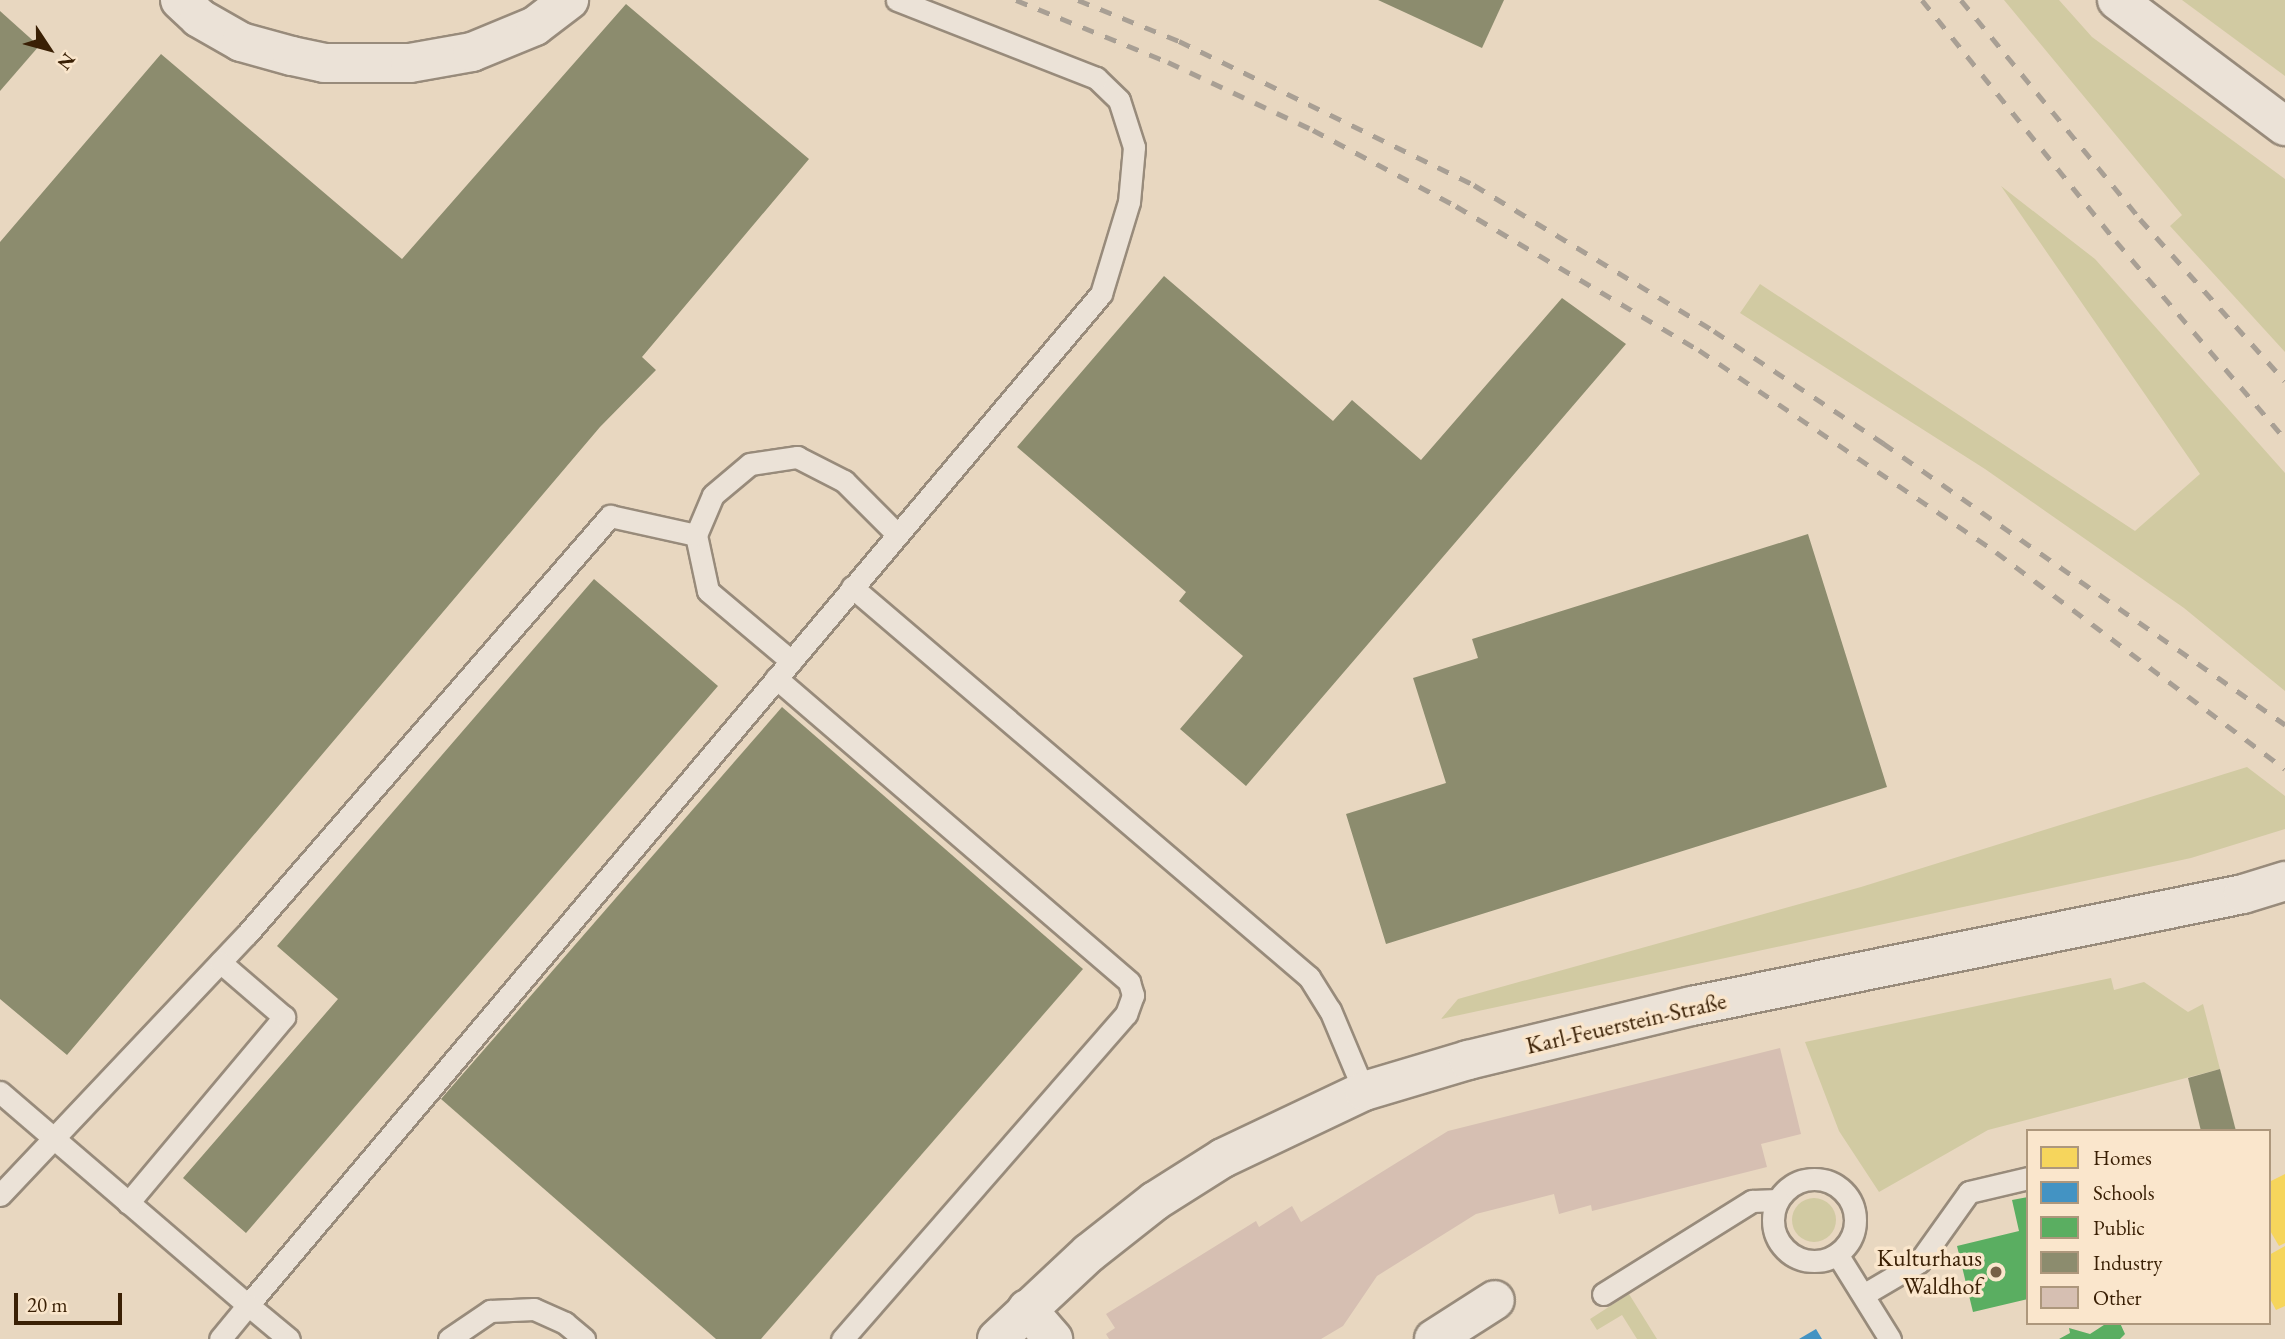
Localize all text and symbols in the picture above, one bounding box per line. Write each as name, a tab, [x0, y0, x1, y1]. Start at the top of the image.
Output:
north arrow	[14, 14, 84, 84]
text: N	[52, 48, 81, 75]
street label: Karl-Feuerstein-Straße	[1523, 986, 1729, 1060]
legend	[2026, 1129, 2271, 1325]
text: Homes	[2093, 1144, 2152, 1171]
text: Schools	[2093, 1179, 2154, 1206]
text: Public	[2093, 1214, 2145, 1241]
place label: Kulturhaus Waldhof	[1877, 1244, 1982, 1300]
text: Industry	[2093, 1249, 2163, 1276]
marker: Kulturhaus Waldhof	[1988, 1264, 2004, 1280]
scale bar	[18, 1280, 126, 1324]
text: Other	[2093, 1284, 2142, 1311]
text: 20 m	[27, 1291, 68, 1318]

